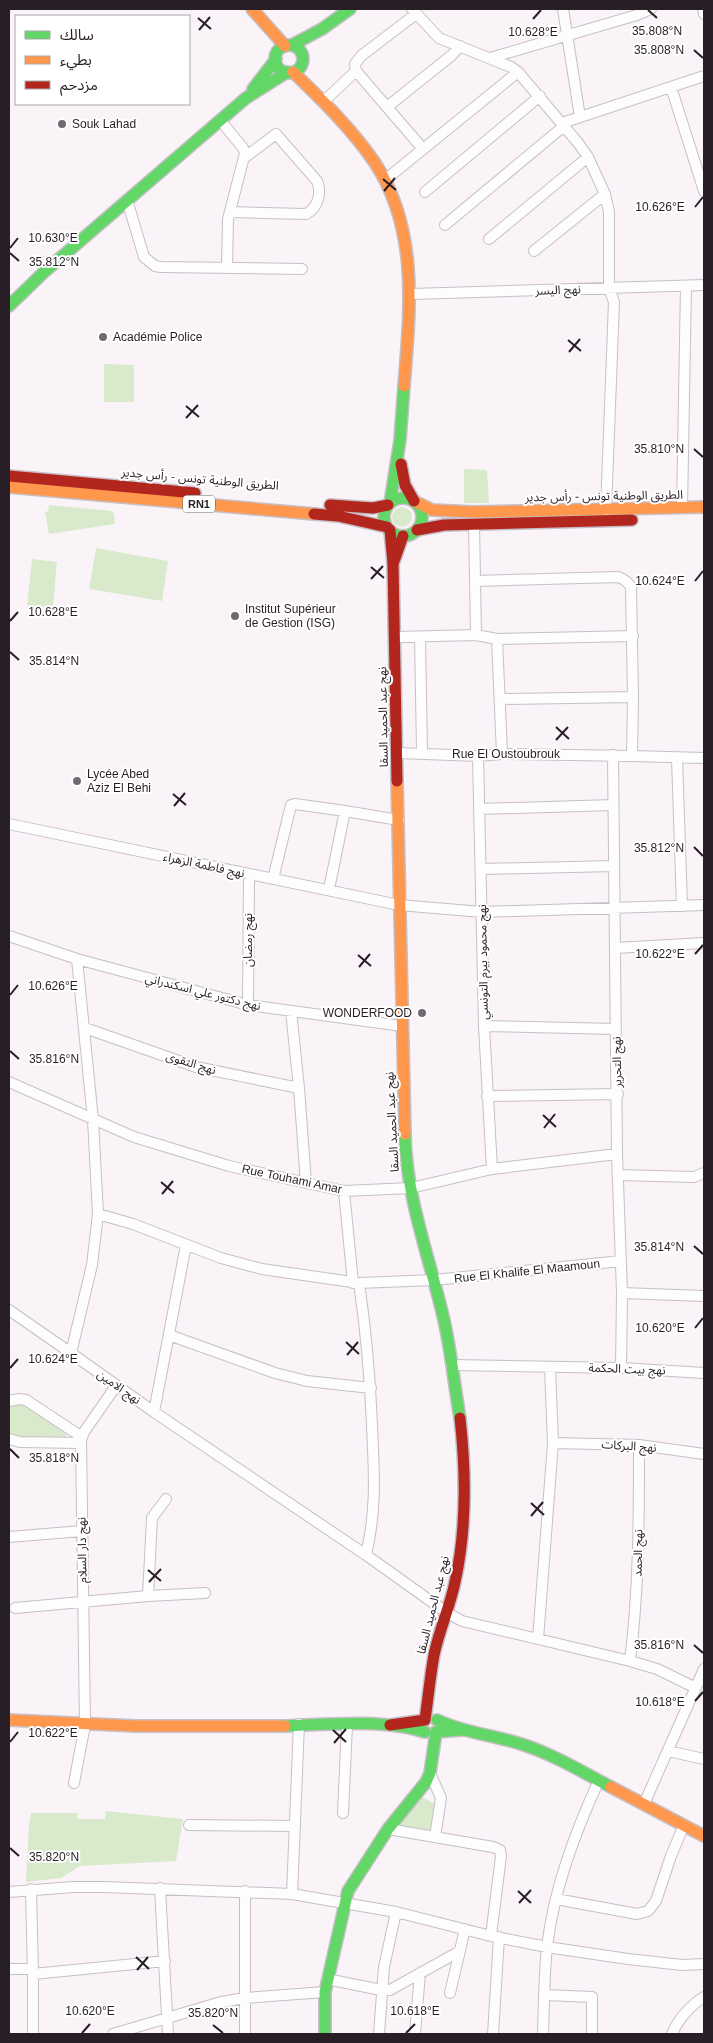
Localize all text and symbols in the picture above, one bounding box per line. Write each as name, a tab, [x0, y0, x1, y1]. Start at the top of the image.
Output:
legend	[15, 15, 190, 105]
text: 35.808°N	[632, 24, 682, 38]
text: 10.628°E	[508, 25, 558, 39]
text: سالك	[60, 26, 94, 43]
text: 35.808°N	[634, 43, 684, 57]
text: بطيء	[60, 51, 92, 71]
text: مزدحم	[60, 76, 98, 96]
place label: Souk Lahad	[72, 117, 136, 131]
marker: Souk Lahad	[56, 118, 68, 130]
text: 10.626°E	[635, 200, 685, 214]
text: 10.630°E	[28, 231, 78, 245]
text: 35.812°N	[29, 255, 79, 269]
street label: نهج اليسر	[534, 282, 581, 300]
place label: Académie Police	[113, 330, 203, 344]
marker: Académie Police	[97, 331, 109, 343]
text: 35.810°N	[634, 442, 684, 456]
street label: الطريق الوطنية تونس - رأس جدير	[120, 465, 279, 494]
street label: الطريق الوطنية تونس - رأس جدير	[524, 487, 683, 505]
road number: RN1	[183, 496, 215, 512]
text: 10.624°E	[635, 574, 685, 588]
place label: Institut Supérieur de Gestion (ISG)	[245, 602, 336, 630]
text: 10.628°E	[28, 605, 78, 619]
marker: Institut Supérieur de Gestion (ISG)	[229, 610, 241, 622]
text: 35.814°N	[29, 654, 79, 668]
street label: نهج عبد الحميد السقا	[375, 667, 393, 767]
street label: Rue El Oustoubrouk	[452, 747, 561, 761]
place label: Lycée Abed Aziz El Behi	[87, 767, 151, 795]
marker: Lycée Abed Aziz El Behi	[71, 775, 83, 787]
text: 35.812°N	[634, 841, 684, 855]
street label: نهج فاطمة الزهراء	[162, 850, 246, 882]
street label: نهج محمود بيرم التونسي	[475, 904, 494, 1020]
street label: نهج رمضان	[241, 913, 257, 967]
text: 10.622°E	[635, 947, 685, 961]
street label: نهج دكتور علي اسكندراني	[143, 971, 262, 1016]
text: 10.626°E	[28, 979, 78, 993]
place label: WONDERFOOD	[323, 1006, 412, 1020]
marker: WONDERFOOD	[416, 1007, 428, 1019]
street label: نهج التحرير	[610, 1036, 626, 1089]
street label: نهج التقوى	[164, 1049, 218, 1079]
text: 35.816°N	[29, 1052, 79, 1066]
street label: نهج عبد الحميد السقا	[382, 1071, 404, 1173]
street label: Rue Touhami Amar	[241, 1162, 343, 1196]
text: 35.814°N	[634, 1240, 684, 1254]
street label: Rue El Khalife El Maamoun	[453, 1256, 601, 1286]
text: 10.620°E	[635, 1321, 685, 1335]
text: 10.624°E	[28, 1352, 78, 1366]
street label: نهج بيت الحكمة	[588, 1361, 666, 1379]
street label: نهج الامين	[93, 1367, 143, 1409]
street label: نهج البركات	[601, 1437, 657, 1457]
text: 35.818°N	[29, 1451, 79, 1465]
street label: نهج دار السلام	[74, 1517, 92, 1583]
street label: نهج الحمد	[631, 1529, 647, 1577]
street label: نهج عبد الحميد السقا	[414, 1554, 454, 1656]
text: 35.816°N	[634, 1638, 684, 1652]
text: 10.618°E	[635, 1695, 685, 1709]
text: 10.622°E	[28, 1726, 78, 1740]
text: 35.820°N	[29, 1850, 79, 1864]
text: 10.620°E	[65, 2004, 115, 2018]
text: 10.618°E	[390, 2004, 440, 2018]
text: 35.820°N	[188, 2006, 238, 2020]

